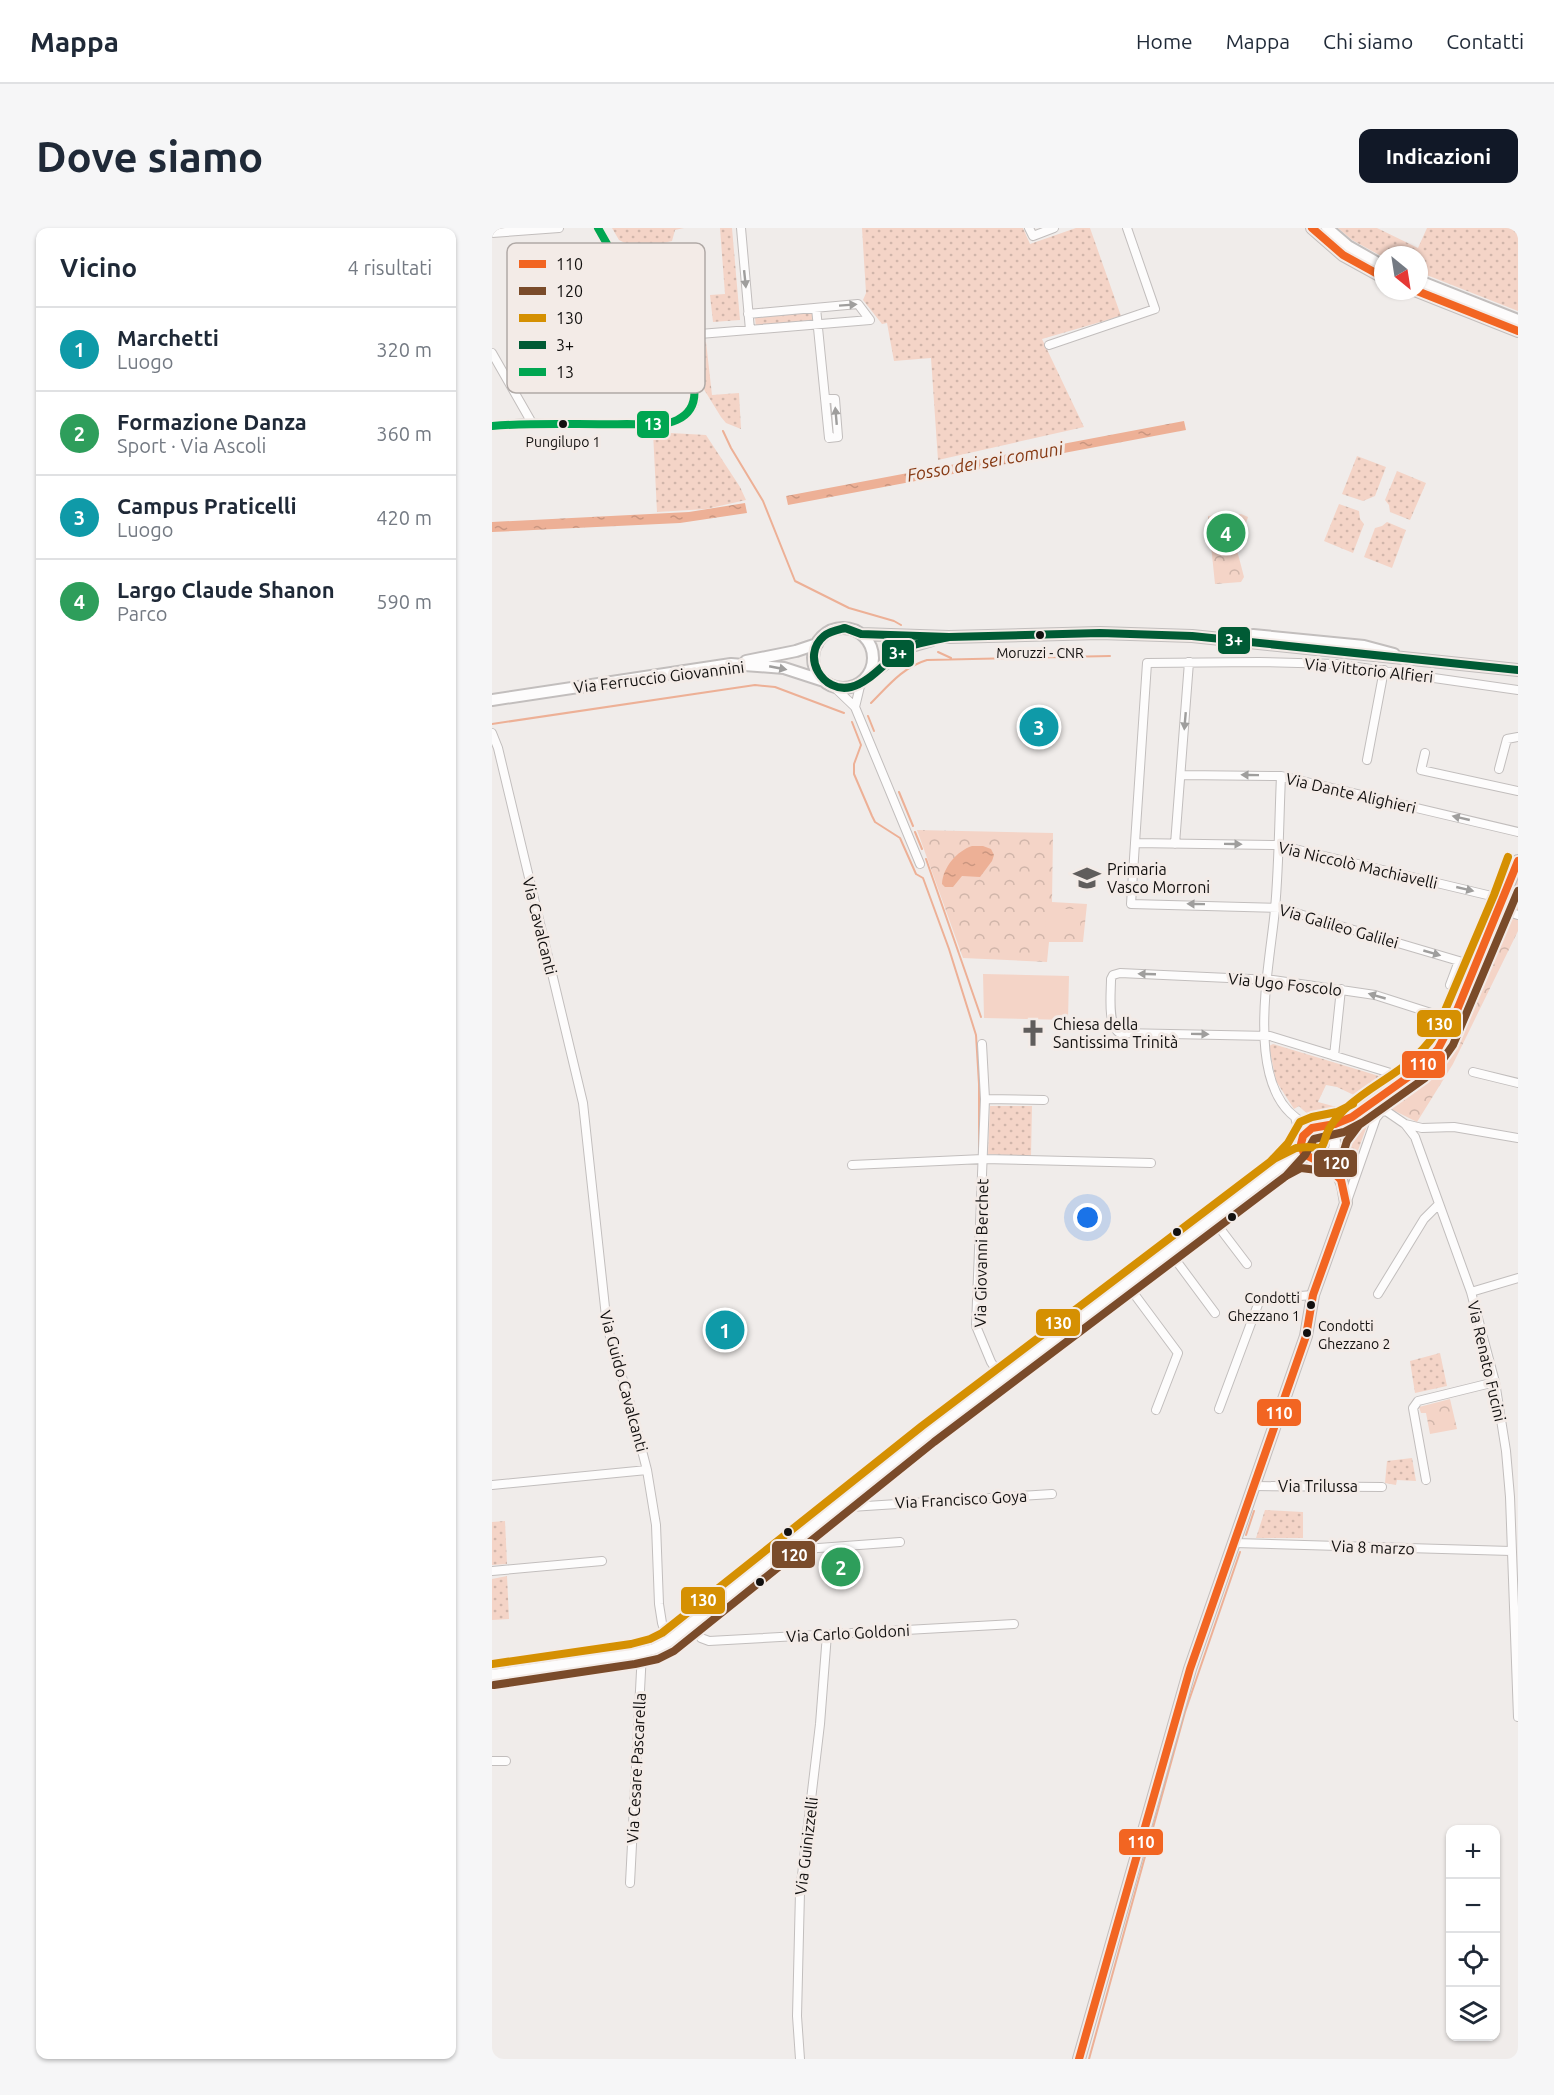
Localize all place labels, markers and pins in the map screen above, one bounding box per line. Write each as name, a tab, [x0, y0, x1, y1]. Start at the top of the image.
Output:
marker: Pungilupo 1	[557, 418, 569, 430]
place label: Pungilupo 1	[526, 434, 600, 450]
pin: 4	[1206, 510, 1246, 556]
marker: Moruzzi - CNR	[1034, 629, 1046, 641]
place label: Moruzzi - CNR	[996, 645, 1084, 661]
pin: 3	[1020, 704, 1058, 750]
place label: Primaria Vasco Morroni	[1107, 860, 1210, 896]
school or university icon: Primaria Vasco Morroni	[1072, 863, 1102, 893]
place label: Chiesa della Santissima Trinità	[1053, 1015, 1178, 1051]
church icon: Chiesa della Santissima Trinità	[1018, 1018, 1048, 1048]
unlabelled marker	[1226, 1211, 1238, 1223]
unlabelled marker	[1171, 1226, 1183, 1238]
place label: Condotti Ghezzano 1	[1228, 1290, 1300, 1324]
marker: Condotti Ghezzano 1	[1305, 1299, 1317, 1311]
pin: 1	[706, 1308, 744, 1352]
place label: Condotti Ghezzano 2	[1318, 1318, 1390, 1352]
marker: Condotti Ghezzano 2	[1301, 1327, 1313, 1339]
unlabelled marker	[782, 1526, 794, 1538]
pin: 2	[822, 1544, 860, 1590]
unlabelled marker	[754, 1576, 766, 1588]

